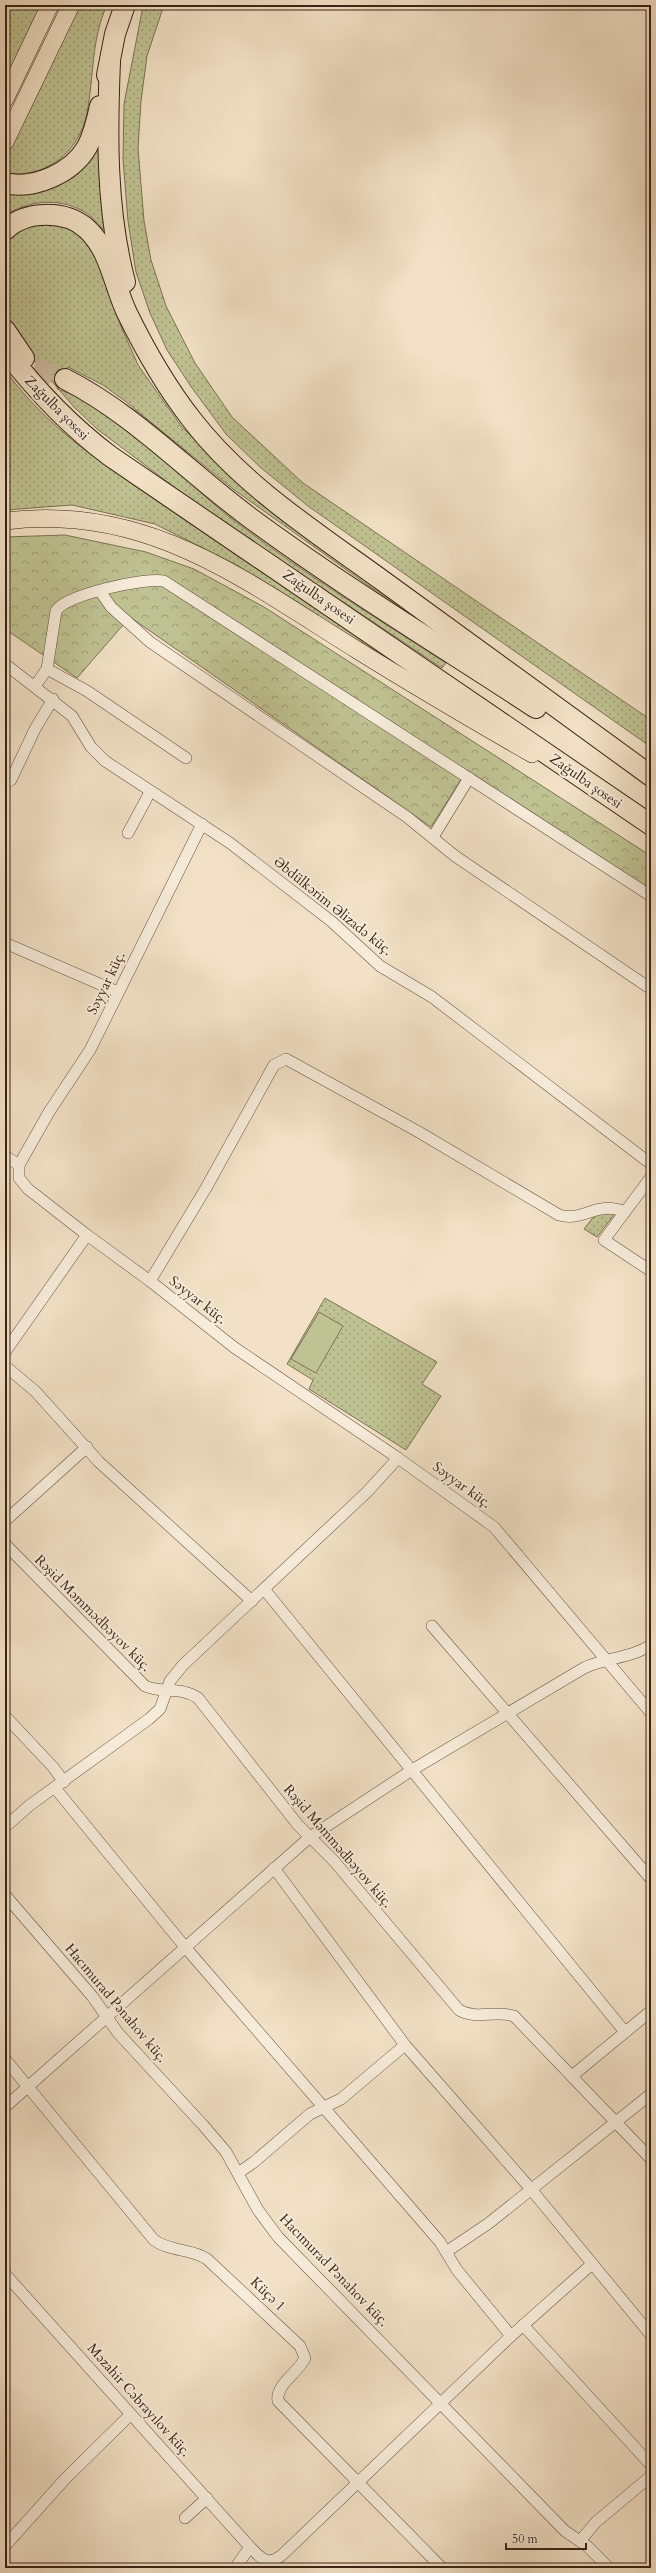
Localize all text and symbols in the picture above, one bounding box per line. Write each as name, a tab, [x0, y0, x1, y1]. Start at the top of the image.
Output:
street label: Zağulba şosesi	[20, 371, 94, 445]
street label: Zağulba şosesi	[279, 565, 359, 629]
street label: Zağulba şosesi	[546, 749, 626, 813]
street label: Əbdülkərim Əlizadə küç.	[270, 852, 396, 960]
street label: Səyyar küç.	[83, 948, 129, 1018]
street label: Səyyar küç.	[165, 1272, 231, 1328]
street label: Səyyar küç.	[429, 1457, 495, 1513]
street label: Rəşid Məmmədbəyov küç.	[31, 1551, 155, 1675]
street label: Rəşid Məmmədbəyov küç.	[279, 1780, 397, 1912]
street label: Hacımurad Pənahov küç.	[61, 1940, 171, 2066]
street label: Hacımurad Pənahov küç.	[275, 2210, 393, 2330]
street label: Küçə 1	[246, 2273, 290, 2315]
street label: Məzahir Cəbrayılov küç.	[83, 2339, 195, 2461]
scale bar	[506, 2525, 586, 2551]
text: 50 m	[512, 2531, 539, 2547]

